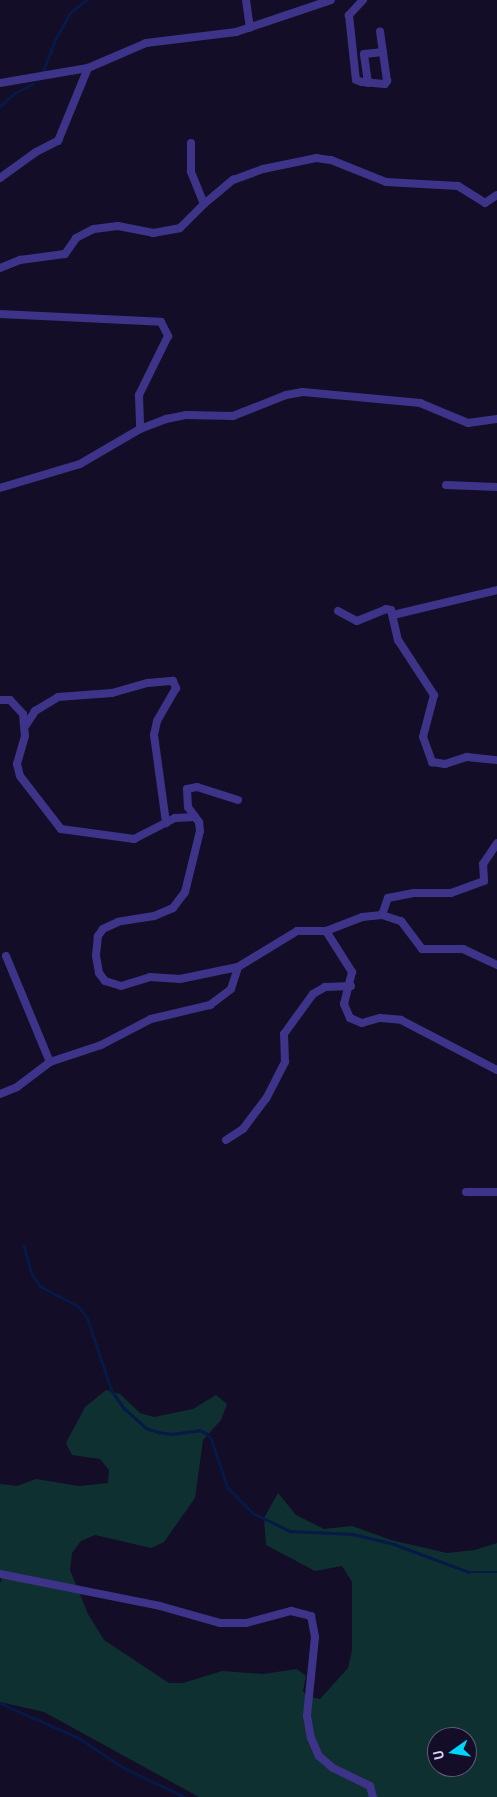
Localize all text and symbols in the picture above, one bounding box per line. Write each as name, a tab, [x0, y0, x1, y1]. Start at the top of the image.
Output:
north arrow	[427, 1727, 477, 1777]
text: U	[429, 1749, 448, 1761]

